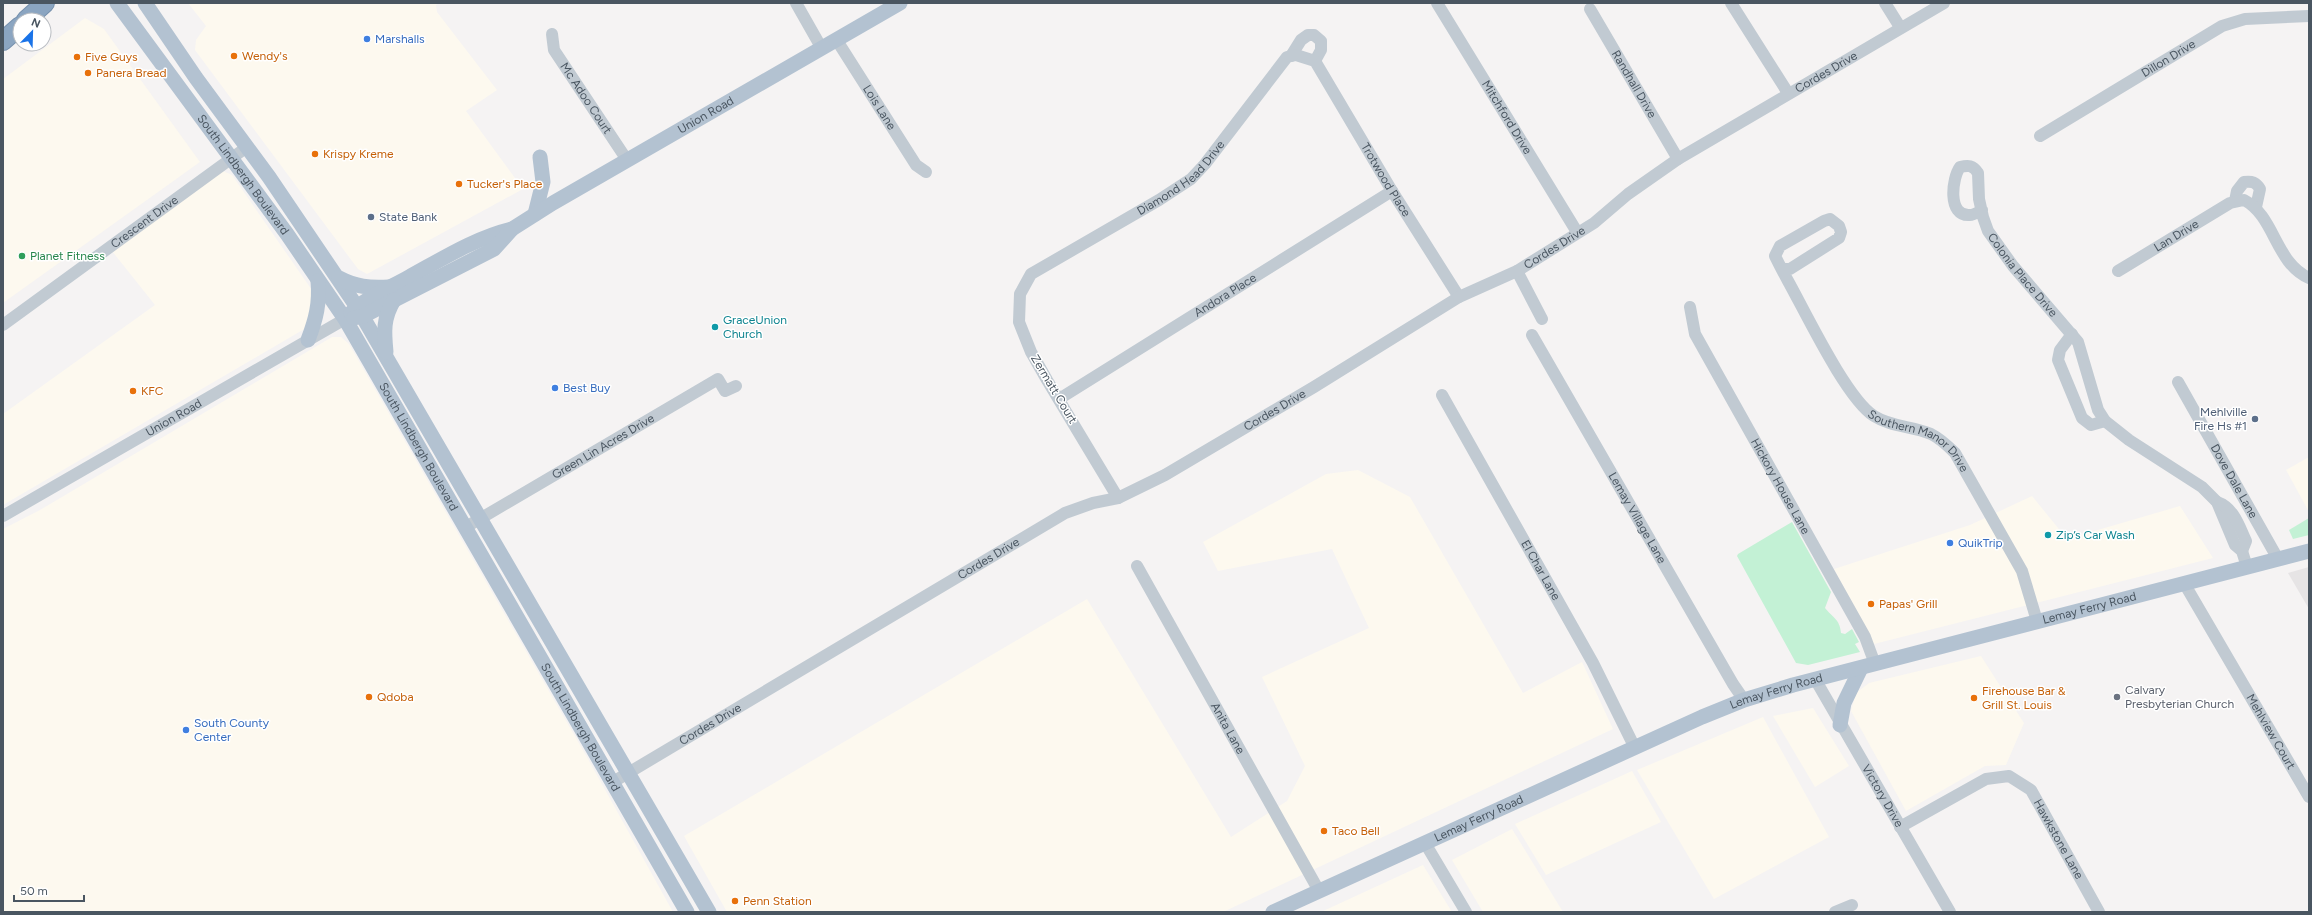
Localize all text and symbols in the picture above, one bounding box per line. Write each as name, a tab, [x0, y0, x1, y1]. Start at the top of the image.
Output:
north arrow	[12, 12, 52, 52]
text: N	[29, 16, 42, 31]
place label: Marshalls	[375, 32, 425, 46]
marker: Marshalls	[362, 34, 372, 44]
street label: Dillon Drive	[2139, 36, 2198, 80]
street label: Randhall Drive	[1609, 48, 1660, 121]
street label: Cordes Drive	[1793, 48, 1860, 96]
place label: Wendy's	[242, 49, 288, 63]
place label: Five Guys	[85, 50, 138, 64]
marker: Wendy's	[229, 51, 239, 61]
marker: Five Guys	[72, 52, 82, 62]
street label: Mc Adoo Court	[557, 60, 615, 137]
place label: Panera Bread	[96, 66, 166, 80]
marker: Panera Bread	[83, 68, 93, 78]
street label: Mitchford Drive	[1479, 78, 1535, 157]
street label: Lois Lane	[860, 82, 899, 133]
street label: Union Road	[675, 93, 736, 137]
street label: South Lindbergh Boulevard	[194, 112, 292, 237]
street label: Diamond Head Drive	[1134, 138, 1228, 218]
street label: Trotwood Place	[1358, 140, 1414, 220]
place label: Krispy Kreme	[323, 147, 394, 161]
marker: Krispy Kreme	[310, 149, 320, 159]
place label: Tucker's Place	[467, 177, 543, 191]
marker: Tucker's Place	[454, 179, 464, 189]
street label: Crescent Drive	[108, 192, 181, 251]
place label: State Bank	[379, 210, 437, 224]
marker: State Bank	[366, 212, 376, 222]
street label: Lan Drive	[2151, 217, 2201, 255]
street label: Cordes Drive	[1521, 223, 1588, 272]
street label: Colonia Place Drive	[1985, 230, 2061, 320]
place label: Planet Fitness	[30, 249, 105, 263]
marker: Planet Fitness	[17, 251, 27, 261]
street label: Andora Place	[1192, 270, 1259, 320]
place label: GraceUnion Church	[723, 313, 787, 341]
marker: GraceUnion Church	[710, 322, 720, 332]
street label: Zermatt Court	[1028, 352, 1080, 426]
street label: South Lindbergh Boulevard	[376, 380, 461, 513]
place label: Best Buy	[563, 381, 611, 395]
marker: Best Buy	[550, 383, 560, 393]
place label: KFC	[141, 384, 164, 398]
marker: KFC	[128, 386, 138, 396]
street label: Cordes Drive	[1241, 386, 1309, 434]
street label: Union Road	[143, 396, 204, 439]
place label: Mehlville Fire Hs #1	[2194, 405, 2247, 433]
street label: Southern Manor Drive	[1865, 407, 1971, 475]
street label: Green Lin Acres Drive	[549, 411, 657, 482]
marker: Mehlville Fire Hs #1	[2250, 414, 2260, 424]
street label: Hickory House Lane	[1748, 436, 1813, 537]
street label: Dove Dale Lane	[2208, 442, 2261, 521]
street label: Lemay Village Lane	[1606, 470, 1669, 566]
place label: Zip’s Car Wash	[2056, 528, 2135, 542]
marker: Zip’s Car Wash	[2043, 530, 2053, 540]
street label: Cordes Drive	[955, 534, 1022, 582]
place label: QuikTrip	[1958, 536, 2003, 550]
street label: El Char Lane	[1518, 538, 1563, 603]
marker: QuikTrip	[1945, 538, 1955, 548]
street label: Lemay Ferry Road	[2041, 589, 2138, 627]
place label: Papas' Grill	[1879, 597, 1937, 611]
marker: Papas' Grill	[1866, 599, 1876, 609]
street label: South Lindbergh Boulevard	[538, 661, 623, 794]
street label: Lemay Ferry Road	[1728, 671, 1824, 712]
place label: Calvary Presbyterian Church	[2125, 683, 2235, 711]
place label: Firehouse Bar & Grill St. Louis	[1982, 684, 2066, 712]
place label: Qdoba	[377, 690, 414, 704]
street label: Mehlview Court	[2243, 691, 2298, 772]
marker: Qdoba	[364, 692, 374, 702]
marker: Calvary Presbyterian Church	[2112, 692, 2122, 702]
marker: Firehouse Bar & Grill St. Louis	[1969, 693, 1979, 703]
street label: Cordes Drive	[677, 700, 744, 748]
street label: Anita Lane	[1208, 700, 1248, 757]
place label: South County Center	[194, 716, 270, 744]
marker: South County Center	[181, 725, 191, 735]
street label: Victory Drive	[1859, 762, 1907, 830]
street label: Lemay Ferry Road	[1432, 792, 1526, 845]
street label: Hawkstone Lane	[2031, 797, 2086, 882]
place label: Taco Bell	[1332, 824, 1380, 838]
marker: Taco Bell	[1319, 826, 1329, 836]
scale bar	[14, 877, 84, 903]
text: 50 m	[20, 884, 48, 898]
place label: Penn Station	[743, 894, 812, 908]
marker: Penn Station	[730, 896, 740, 906]

